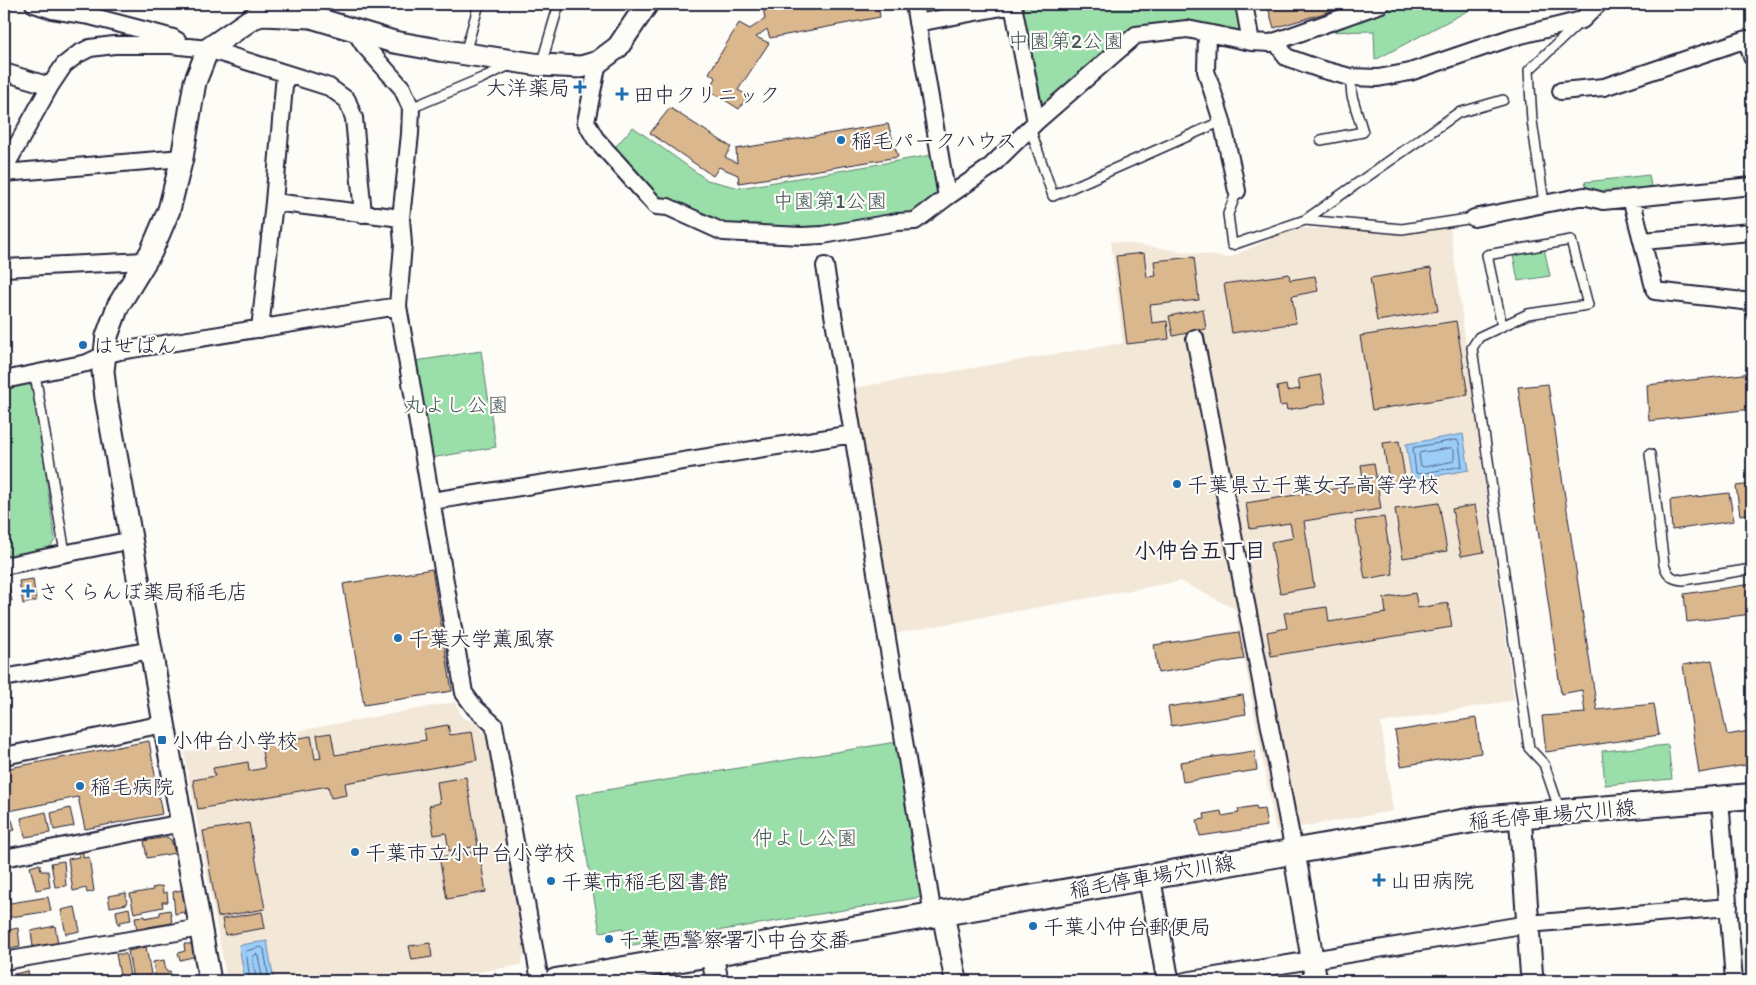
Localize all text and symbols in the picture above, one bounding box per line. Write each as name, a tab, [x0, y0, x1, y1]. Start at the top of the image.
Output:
park label: 中園第2公園	[1008, 28, 1124, 53]
place label: 大洋薬局	[486, 75, 570, 100]
marker: 大洋薬局	[574, 81, 586, 93]
place label: 田中クリニック	[633, 82, 780, 107]
marker: 田中クリニック	[615, 87, 629, 101]
place label: 稲毛パークハウス	[851, 128, 1017, 153]
marker: 稲毛パークハウス	[835, 134, 847, 146]
park label: 中園第1公園	[773, 188, 887, 213]
place label: はせぱん	[93, 333, 177, 358]
marker: はせぱん	[77, 339, 89, 351]
park label: 丸よし公園	[404, 392, 509, 417]
place label: 千葉県立千葉女子高等学校	[1187, 472, 1439, 497]
marker: 千葉県立千葉女子高等学校	[1171, 478, 1183, 490]
district label: 小仲台五丁目	[1134, 537, 1266, 564]
place label: さくらんぼ薬局稲毛店	[38, 579, 248, 604]
marker: さくらんぼ薬局稲毛店	[22, 585, 34, 597]
place label: 千葉大学薫風寮	[408, 626, 555, 651]
marker: 千葉大学薫風寮	[392, 632, 404, 644]
place label: 小仲台小学校	[172, 728, 298, 753]
marker: 小仲台小学校	[156, 734, 168, 746]
place label: 稲毛病院	[90, 774, 174, 799]
marker: 稲毛病院	[74, 780, 86, 792]
street label: 稲毛停車場穴川線	[1467, 794, 1637, 834]
park label: 仲よし公園	[753, 825, 858, 850]
place label: 千葉市立小中台小学校	[365, 840, 575, 865]
marker: 千葉市立小中台小学校	[349, 846, 361, 858]
street label: 稲毛停車場穴川線	[1067, 849, 1237, 903]
place label: 山田病院	[1390, 868, 1474, 893]
place label: 千葉市稲毛図書館	[561, 869, 729, 894]
marker: 山田病院	[1372, 873, 1386, 887]
marker: 千葉市稲毛図書館	[545, 875, 557, 887]
place label: 千葉小仲台郵便局	[1043, 914, 1211, 939]
marker: 千葉小仲台郵便局	[1027, 920, 1039, 932]
place label: 千葉西警察署小中台交番	[619, 927, 850, 952]
marker: 千葉西警察署小中台交番	[603, 933, 615, 945]

